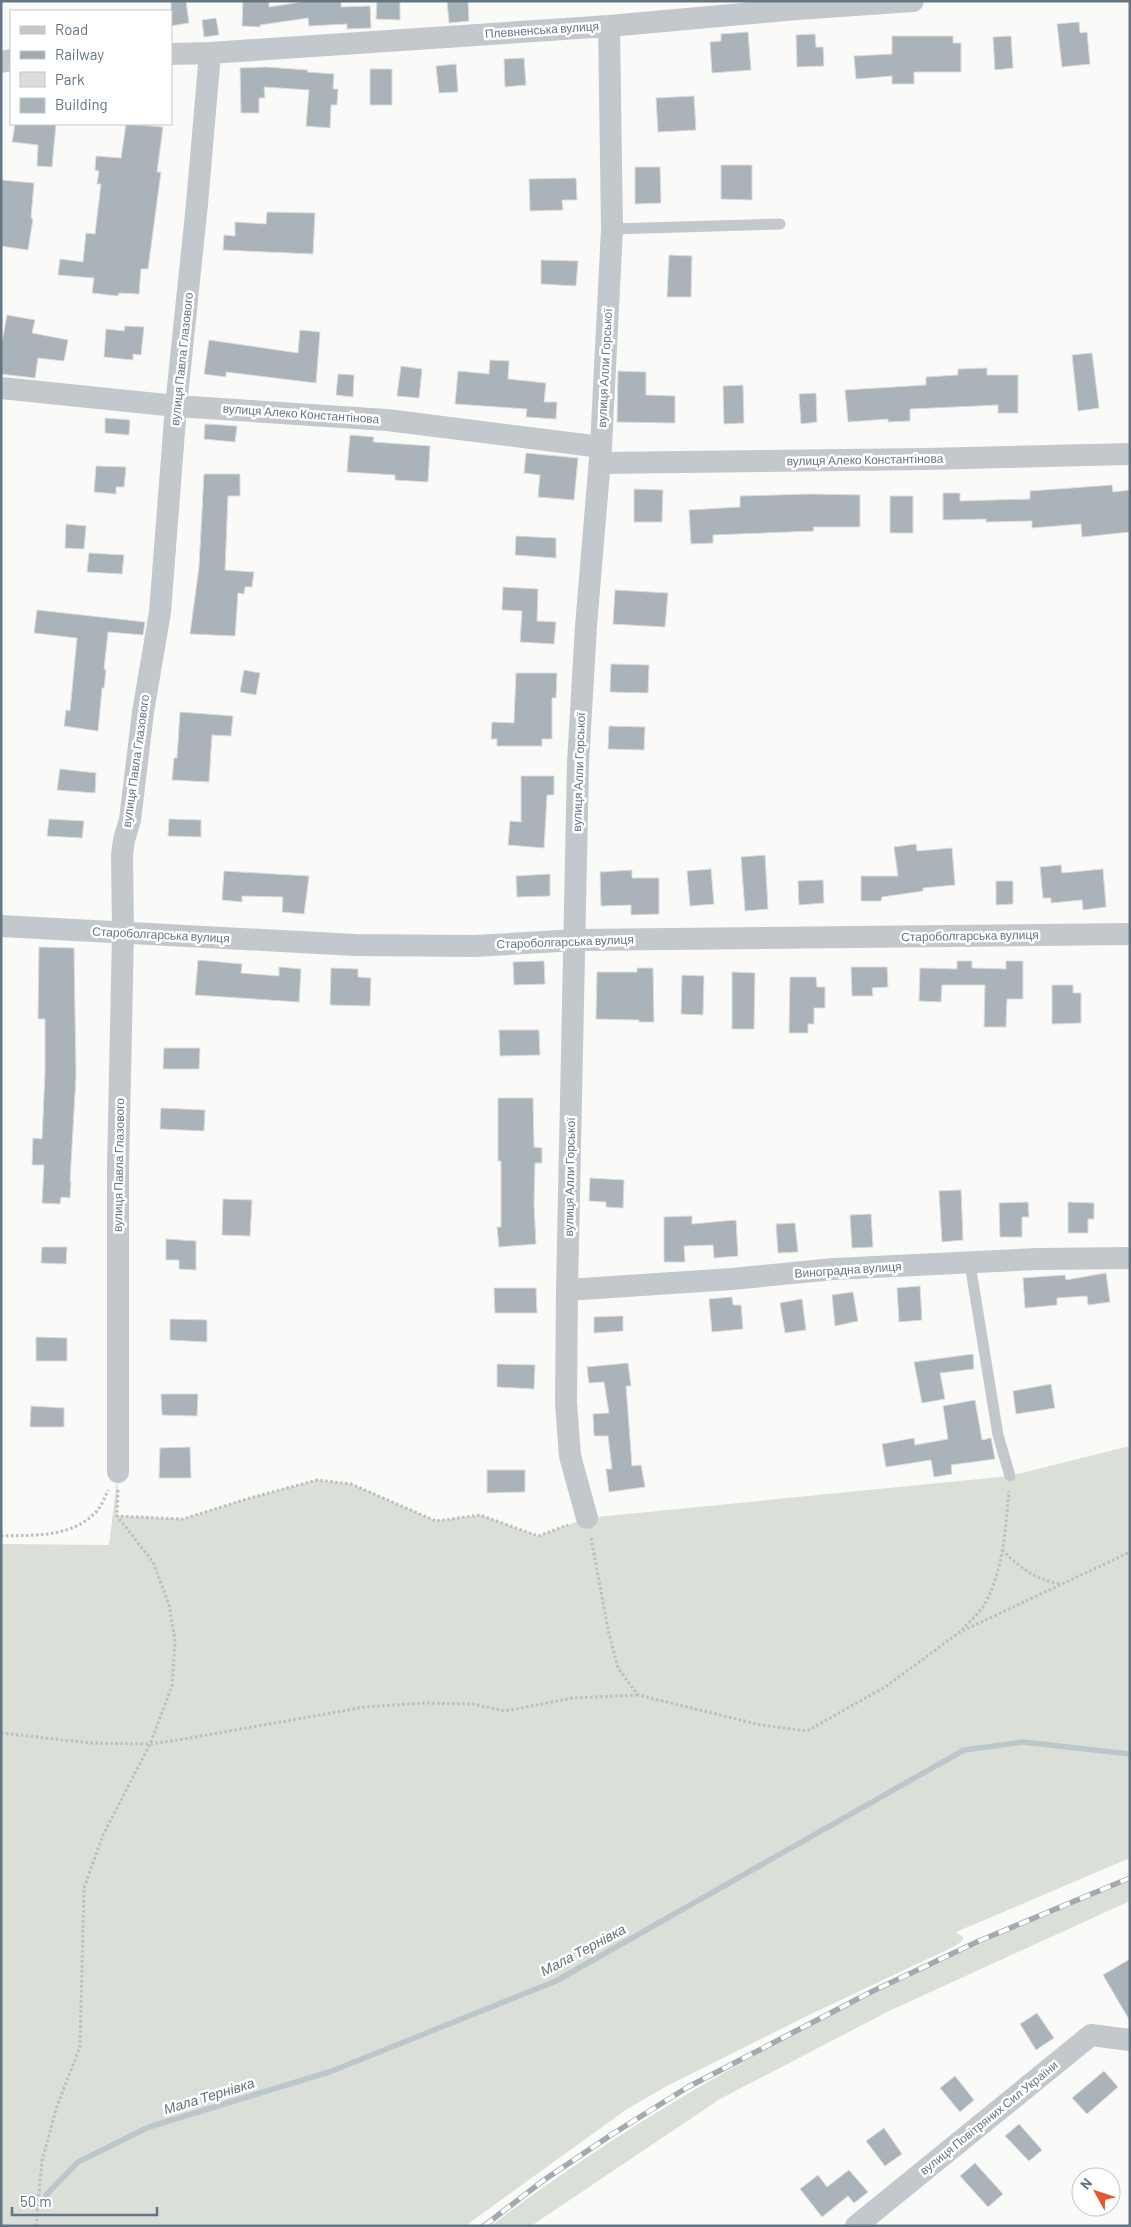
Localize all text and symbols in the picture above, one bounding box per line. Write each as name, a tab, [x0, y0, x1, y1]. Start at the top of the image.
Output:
legend	[10, 10, 172, 125]
street label: Плевненська вулиця	[484, 18, 600, 41]
text: Road	[55, 20, 88, 38]
text: Railway	[55, 45, 104, 63]
text: Park	[55, 70, 85, 88]
text: Building	[55, 95, 108, 113]
street label: вулиця Павла Глазового	[167, 291, 196, 426]
street label: вулиця Алли Горської	[594, 307, 615, 428]
street label: вулиця Алеко Константінова	[222, 401, 380, 426]
street label: вулиця Алеко Константінова	[786, 451, 944, 468]
street label: вулиця Павла Глазового	[119, 693, 152, 828]
street label: вулиця Алли Горської	[569, 712, 588, 832]
street label: Староболгарська вулиця	[92, 923, 230, 946]
street label: Староболгарська вулиця	[901, 927, 1039, 944]
street label: Староболгарська вулиця	[496, 932, 634, 951]
street label: вулиця Павла Глазового	[110, 1098, 127, 1232]
street label: вулиця Алли Горської	[561, 1117, 578, 1237]
street label: Виноградна вулиця	[794, 1258, 902, 1281]
water label: Мала Тернівка	[537, 1920, 628, 1979]
street label: вулиця Повітряних Сил України	[917, 2057, 1061, 2178]
water label: Мала Тернівка	[161, 2074, 256, 2117]
north arrow	[1071, 2167, 1121, 2217]
text: N	[1076, 2174, 1095, 2192]
scale bar	[12, 2184, 158, 2216]
text: 50 m	[20, 2192, 52, 2210]

